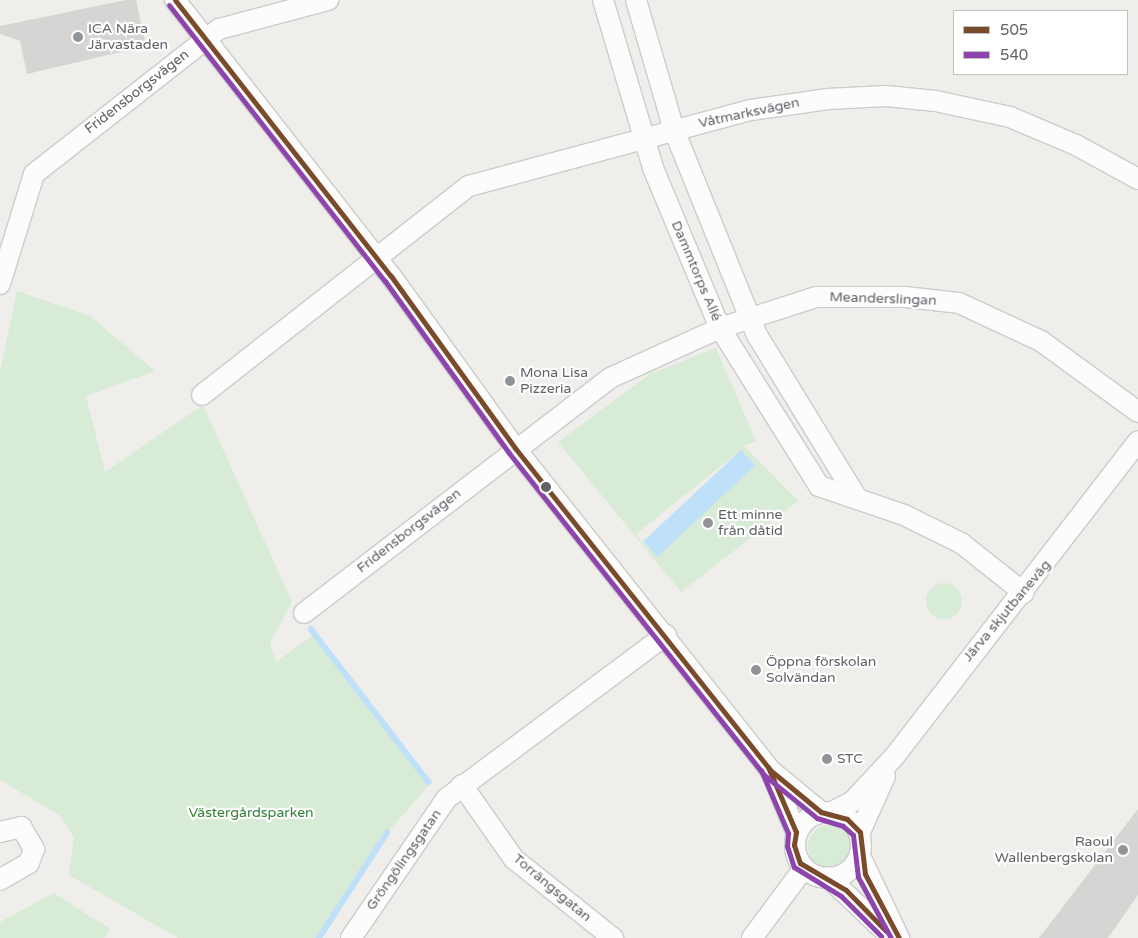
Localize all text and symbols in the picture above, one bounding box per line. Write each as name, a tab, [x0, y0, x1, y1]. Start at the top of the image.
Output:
legend	[953, 10, 1128, 75]
place label: ICA Nära Järvastaden	[88, 21, 168, 54]
text: 505	[1000, 21, 1028, 39]
marker: ICA Nära Järvastaden	[72, 31, 84, 43]
street label: Fridensborgsvägen	[82, 46, 192, 138]
text: 540	[1000, 46, 1028, 64]
street label: Våtmarksvägen	[697, 94, 801, 132]
street label: Dammtorps Allé	[667, 218, 725, 324]
street label: Meanderslingan	[829, 289, 937, 309]
place label: Mona Lisa Pizzeria	[520, 365, 588, 398]
marker: Mona Lisa Pizzeria	[504, 375, 516, 387]
unlabelled marker	[541, 482, 551, 492]
street label: Fridensborgsvägen	[354, 485, 464, 577]
place label: Ett minne från dåtid	[718, 507, 783, 540]
marker: Ett minne från dåtid	[702, 517, 714, 529]
street label: Järva skjutbaneväg	[960, 557, 1054, 665]
place label: Öppna förskolan Solvändan	[766, 654, 876, 686]
marker: Öppna förskolan Solvändan	[750, 664, 762, 676]
place label: STC	[837, 751, 863, 767]
marker: STC	[821, 753, 833, 765]
park label: Västergårdsparken	[188, 805, 314, 821]
street label: Gröngölingsgatan	[363, 806, 445, 914]
place label: Raoul Wallenbergskolan	[995, 834, 1113, 866]
marker: Raoul Wallenbergskolan	[1117, 844, 1129, 856]
street label: Torrängsgatan	[509, 850, 595, 926]

